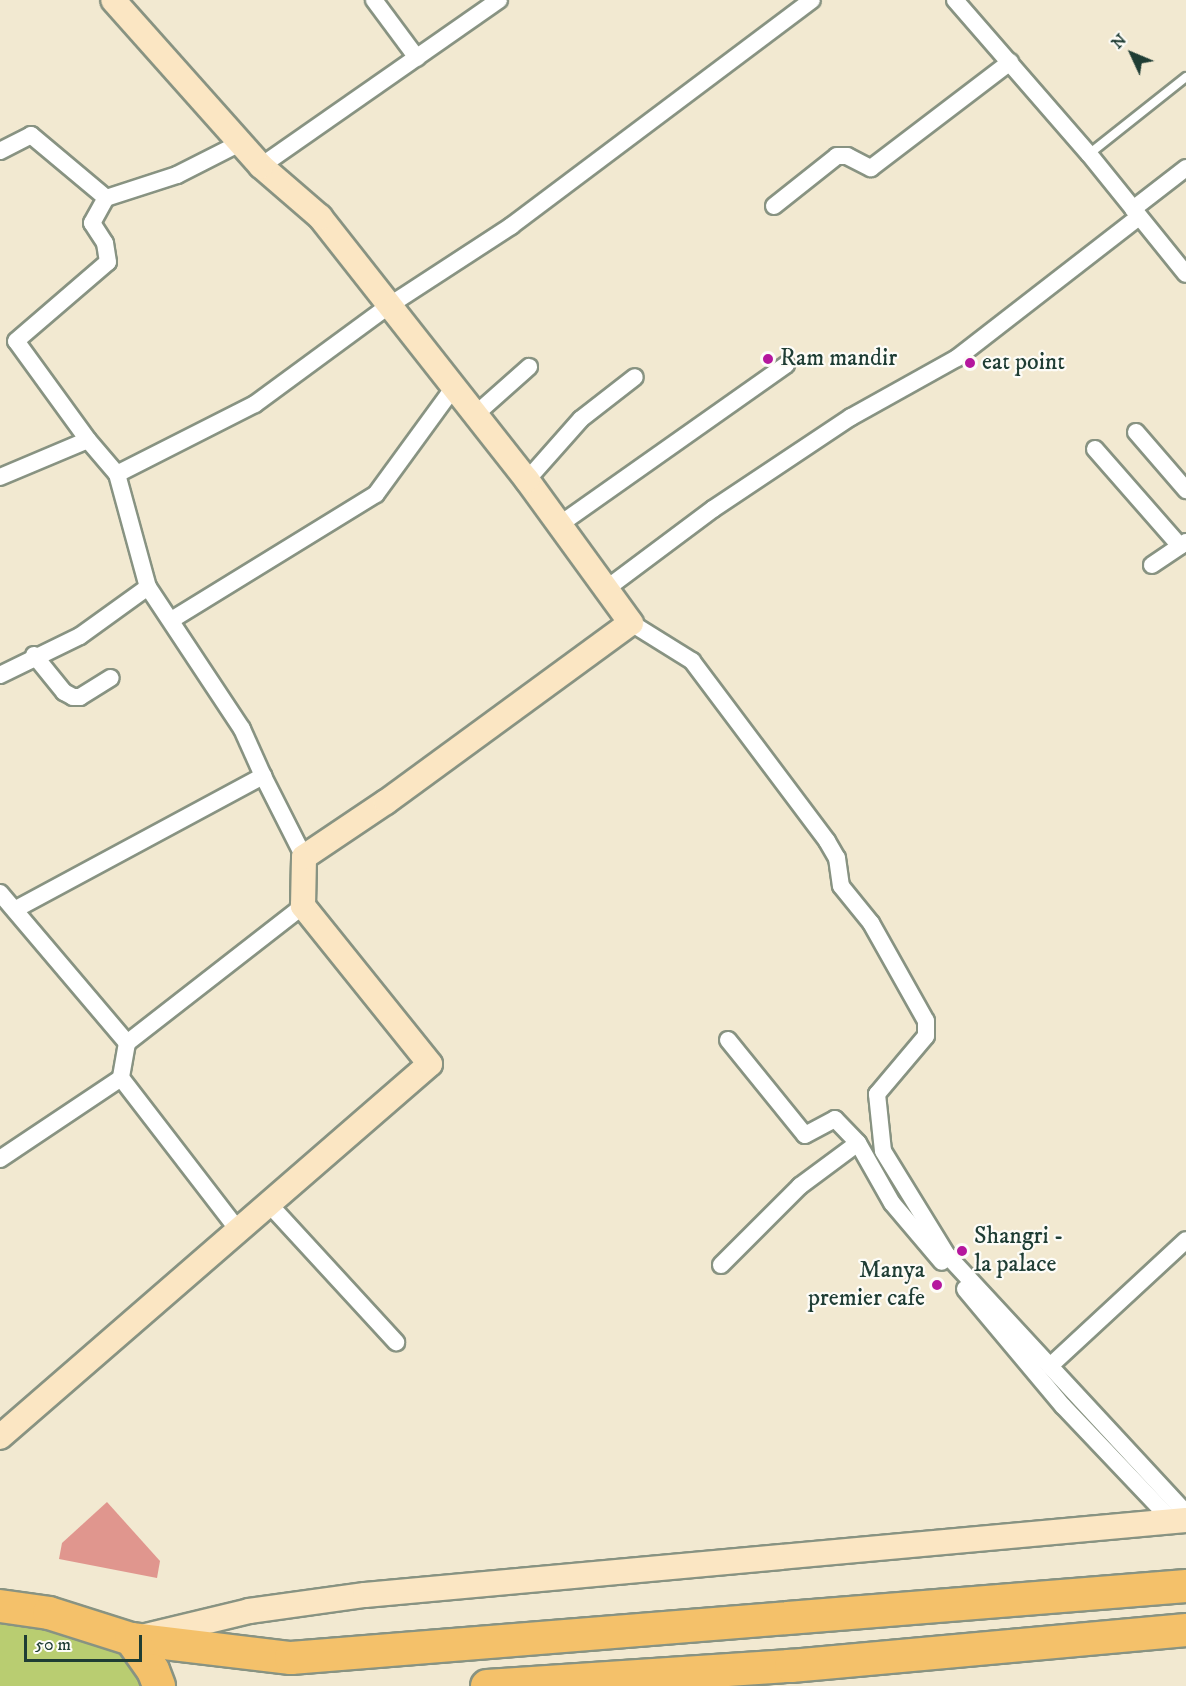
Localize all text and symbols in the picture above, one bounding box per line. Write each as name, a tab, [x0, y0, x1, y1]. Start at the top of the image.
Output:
north arrow	[1102, 24, 1162, 84]
text: N	[1107, 30, 1131, 53]
place label: Ram mandir	[780, 345, 897, 373]
place label: eat point	[982, 349, 1065, 377]
marker: Ram mandir	[761, 352, 775, 366]
marker: eat point	[963, 356, 977, 370]
place label: Shangri - la palace	[974, 1223, 1064, 1279]
marker: Shangri - la palace	[955, 1244, 969, 1258]
place label: Manya premier cafe	[808, 1257, 925, 1313]
marker: Manya premier cafe	[930, 1278, 944, 1292]
scale bar	[27, 1623, 146, 1661]
text: 50 m	[35, 1634, 71, 1656]

